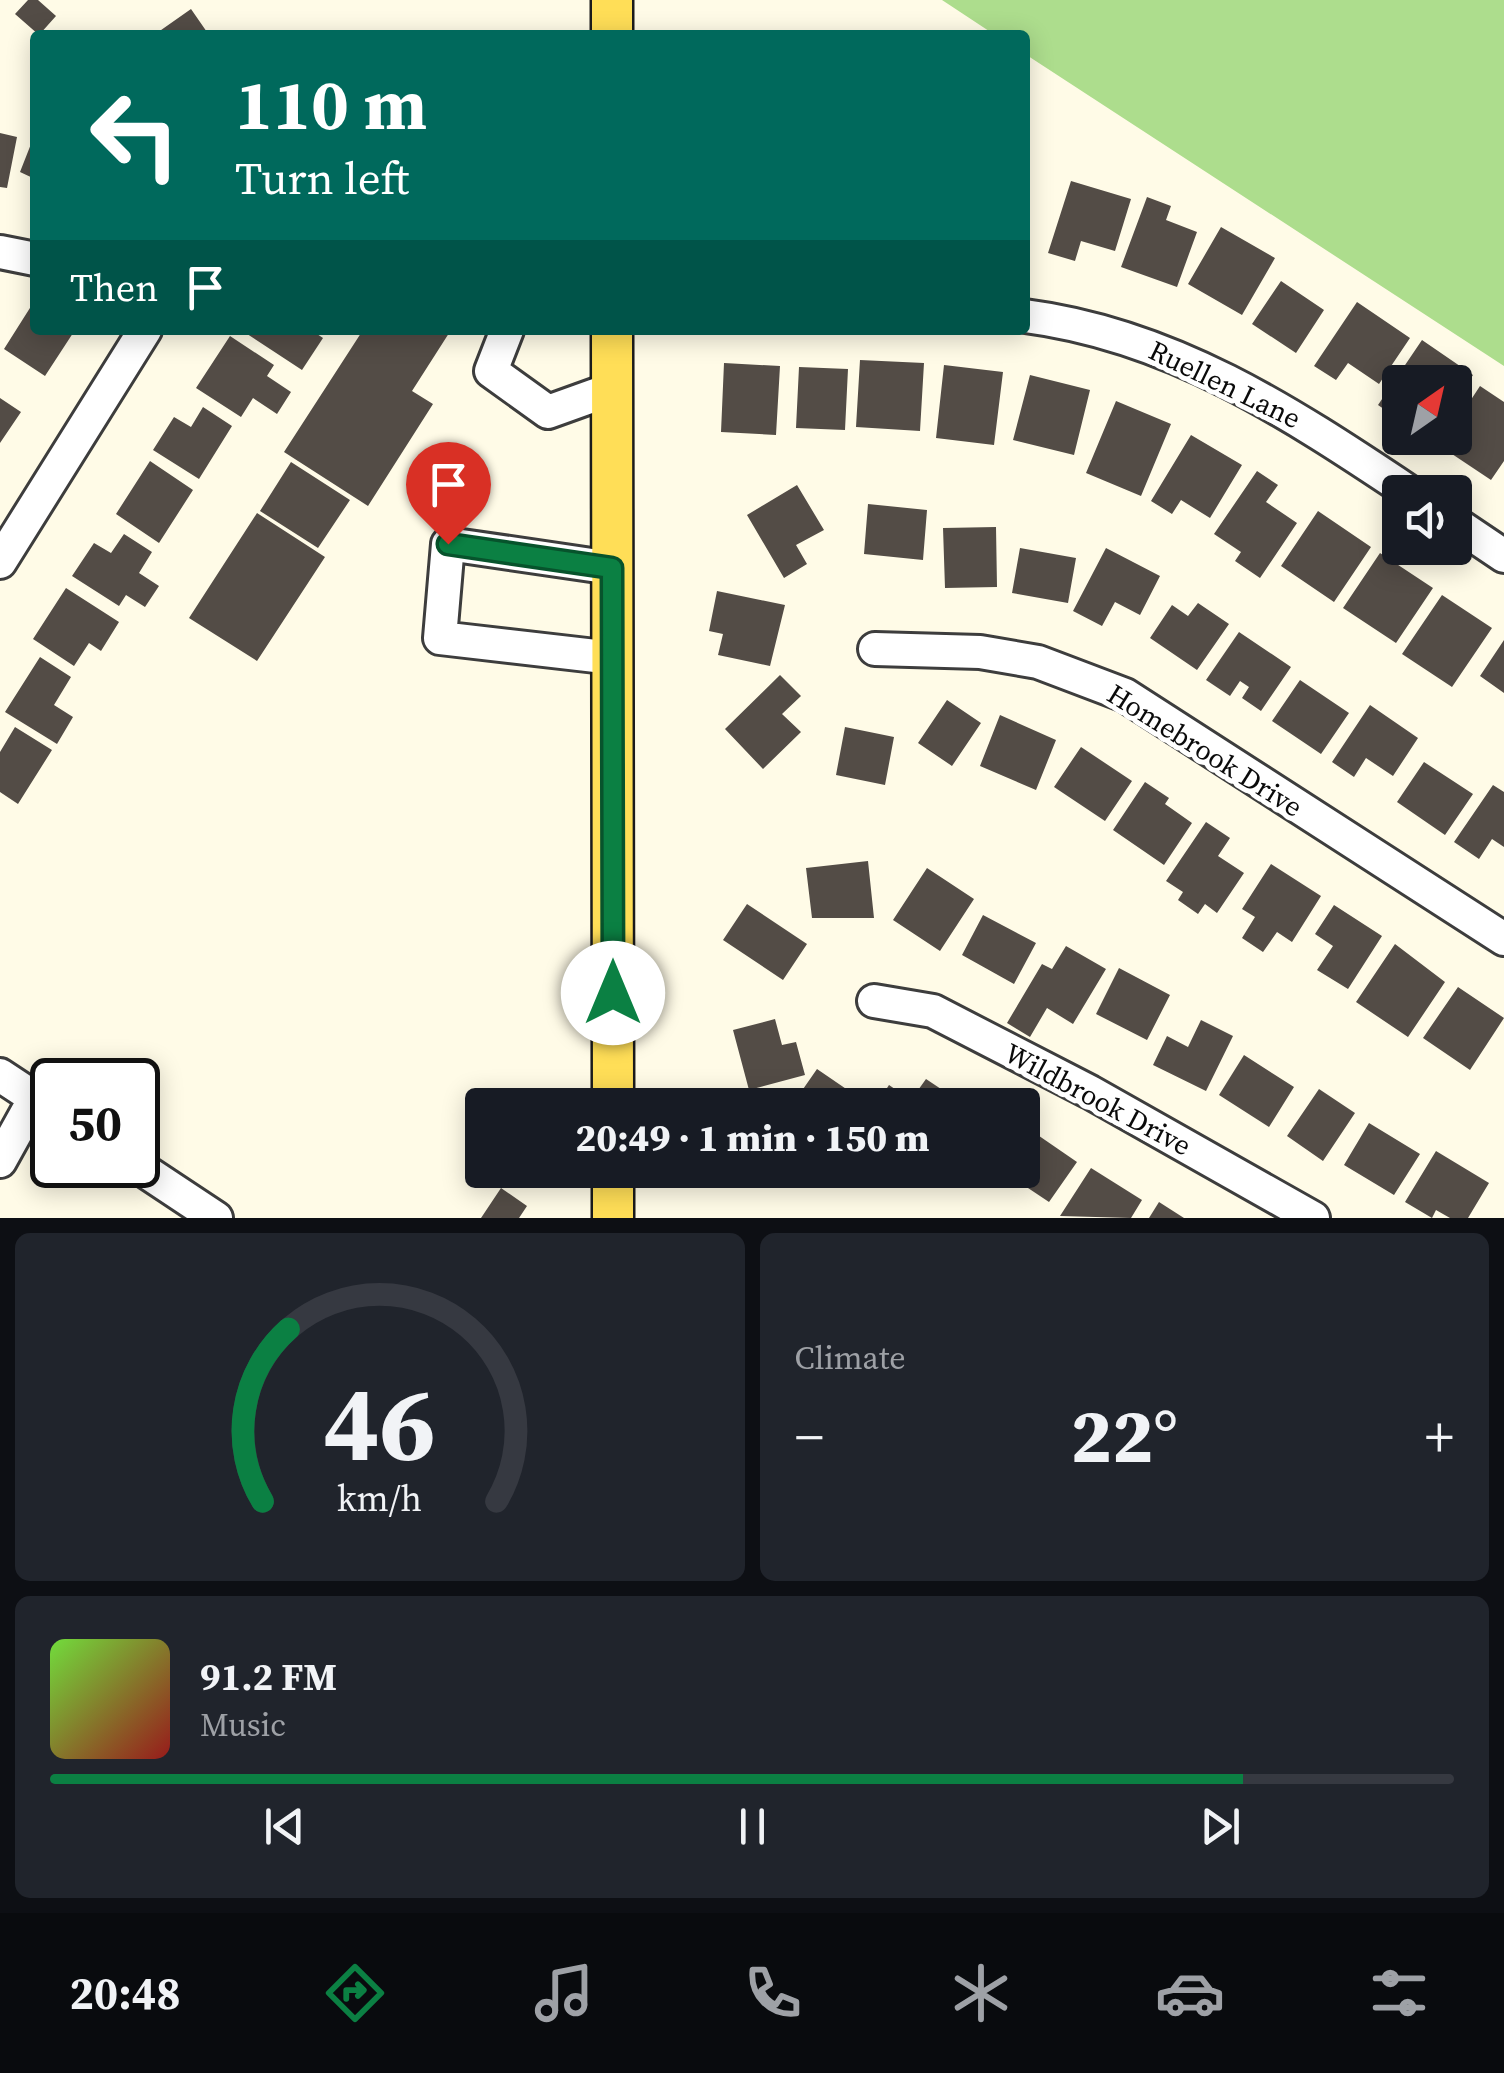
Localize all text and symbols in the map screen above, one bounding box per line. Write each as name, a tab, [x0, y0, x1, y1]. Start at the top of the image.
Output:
text: 110 m	[235, 56, 427, 152]
icon: left	[70, 70, 200, 200]
text: Turn left	[235, 147, 409, 209]
icon: arrive	[178, 260, 233, 315]
text: Then	[70, 262, 158, 314]
street label: Ruellen Lane	[1143, 331, 1307, 437]
north arrow	[1382, 365, 1472, 455]
map controls	[1382, 365, 1472, 565]
pin	[406, 442, 491, 545]
icon: arrive	[421, 457, 476, 512]
button: sound	[1382, 475, 1472, 565]
street label: Homebrook Drive	[1100, 675, 1310, 825]
position arrow	[561, 941, 665, 1045]
street label: Wildbrook Drive	[998, 1034, 1198, 1164]
speed limit sign: 50	[30, 1058, 160, 1188]
text: 20:49 · 1 min · 150 m	[575, 1112, 930, 1164]
text: Climate	[795, 1336, 906, 1380]
text: 46	[323, 1351, 436, 1494]
text: 22°	[1071, 1384, 1178, 1487]
text: −	[795, 1399, 824, 1474]
text: +	[1425, 1399, 1454, 1474]
text: km/h	[337, 1474, 422, 1523]
text: 91.2 FM	[200, 1651, 337, 1703]
text: Music	[200, 1703, 286, 1747]
icon: previous	[257, 1799, 312, 1854]
icon: pause	[725, 1799, 780, 1854]
icon: next	[1193, 1799, 1248, 1854]
icon: directions	[320, 1958, 390, 2028]
icon: music	[529, 1958, 599, 2028]
icon: phone	[738, 1958, 808, 2028]
icon: climate	[946, 1958, 1016, 2028]
icon: car	[1155, 1958, 1225, 2028]
icon: filters	[1364, 1958, 1434, 2028]
text: 20:48	[69, 1962, 181, 2024]

